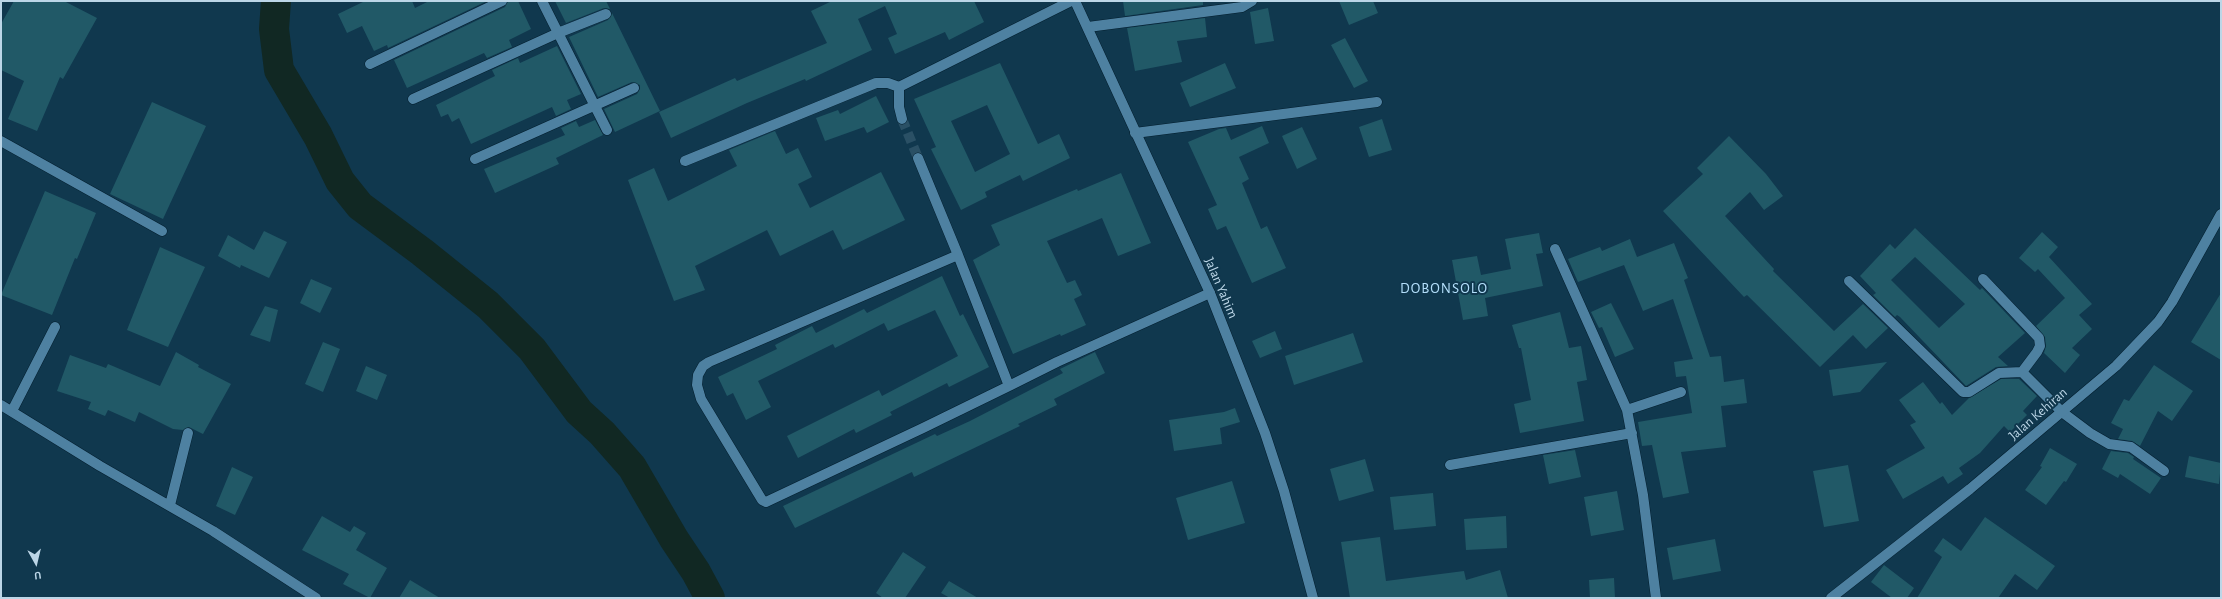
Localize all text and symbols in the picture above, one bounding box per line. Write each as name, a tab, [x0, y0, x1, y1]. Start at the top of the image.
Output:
street label: Jalan Yahim	[1201, 255, 1241, 321]
district label: DOBONSOLO	[1400, 279, 1488, 297]
street label: Jalan Kehiran	[2005, 384, 2071, 444]
north arrow	[16, 543, 56, 583]
text: U	[33, 569, 42, 581]

